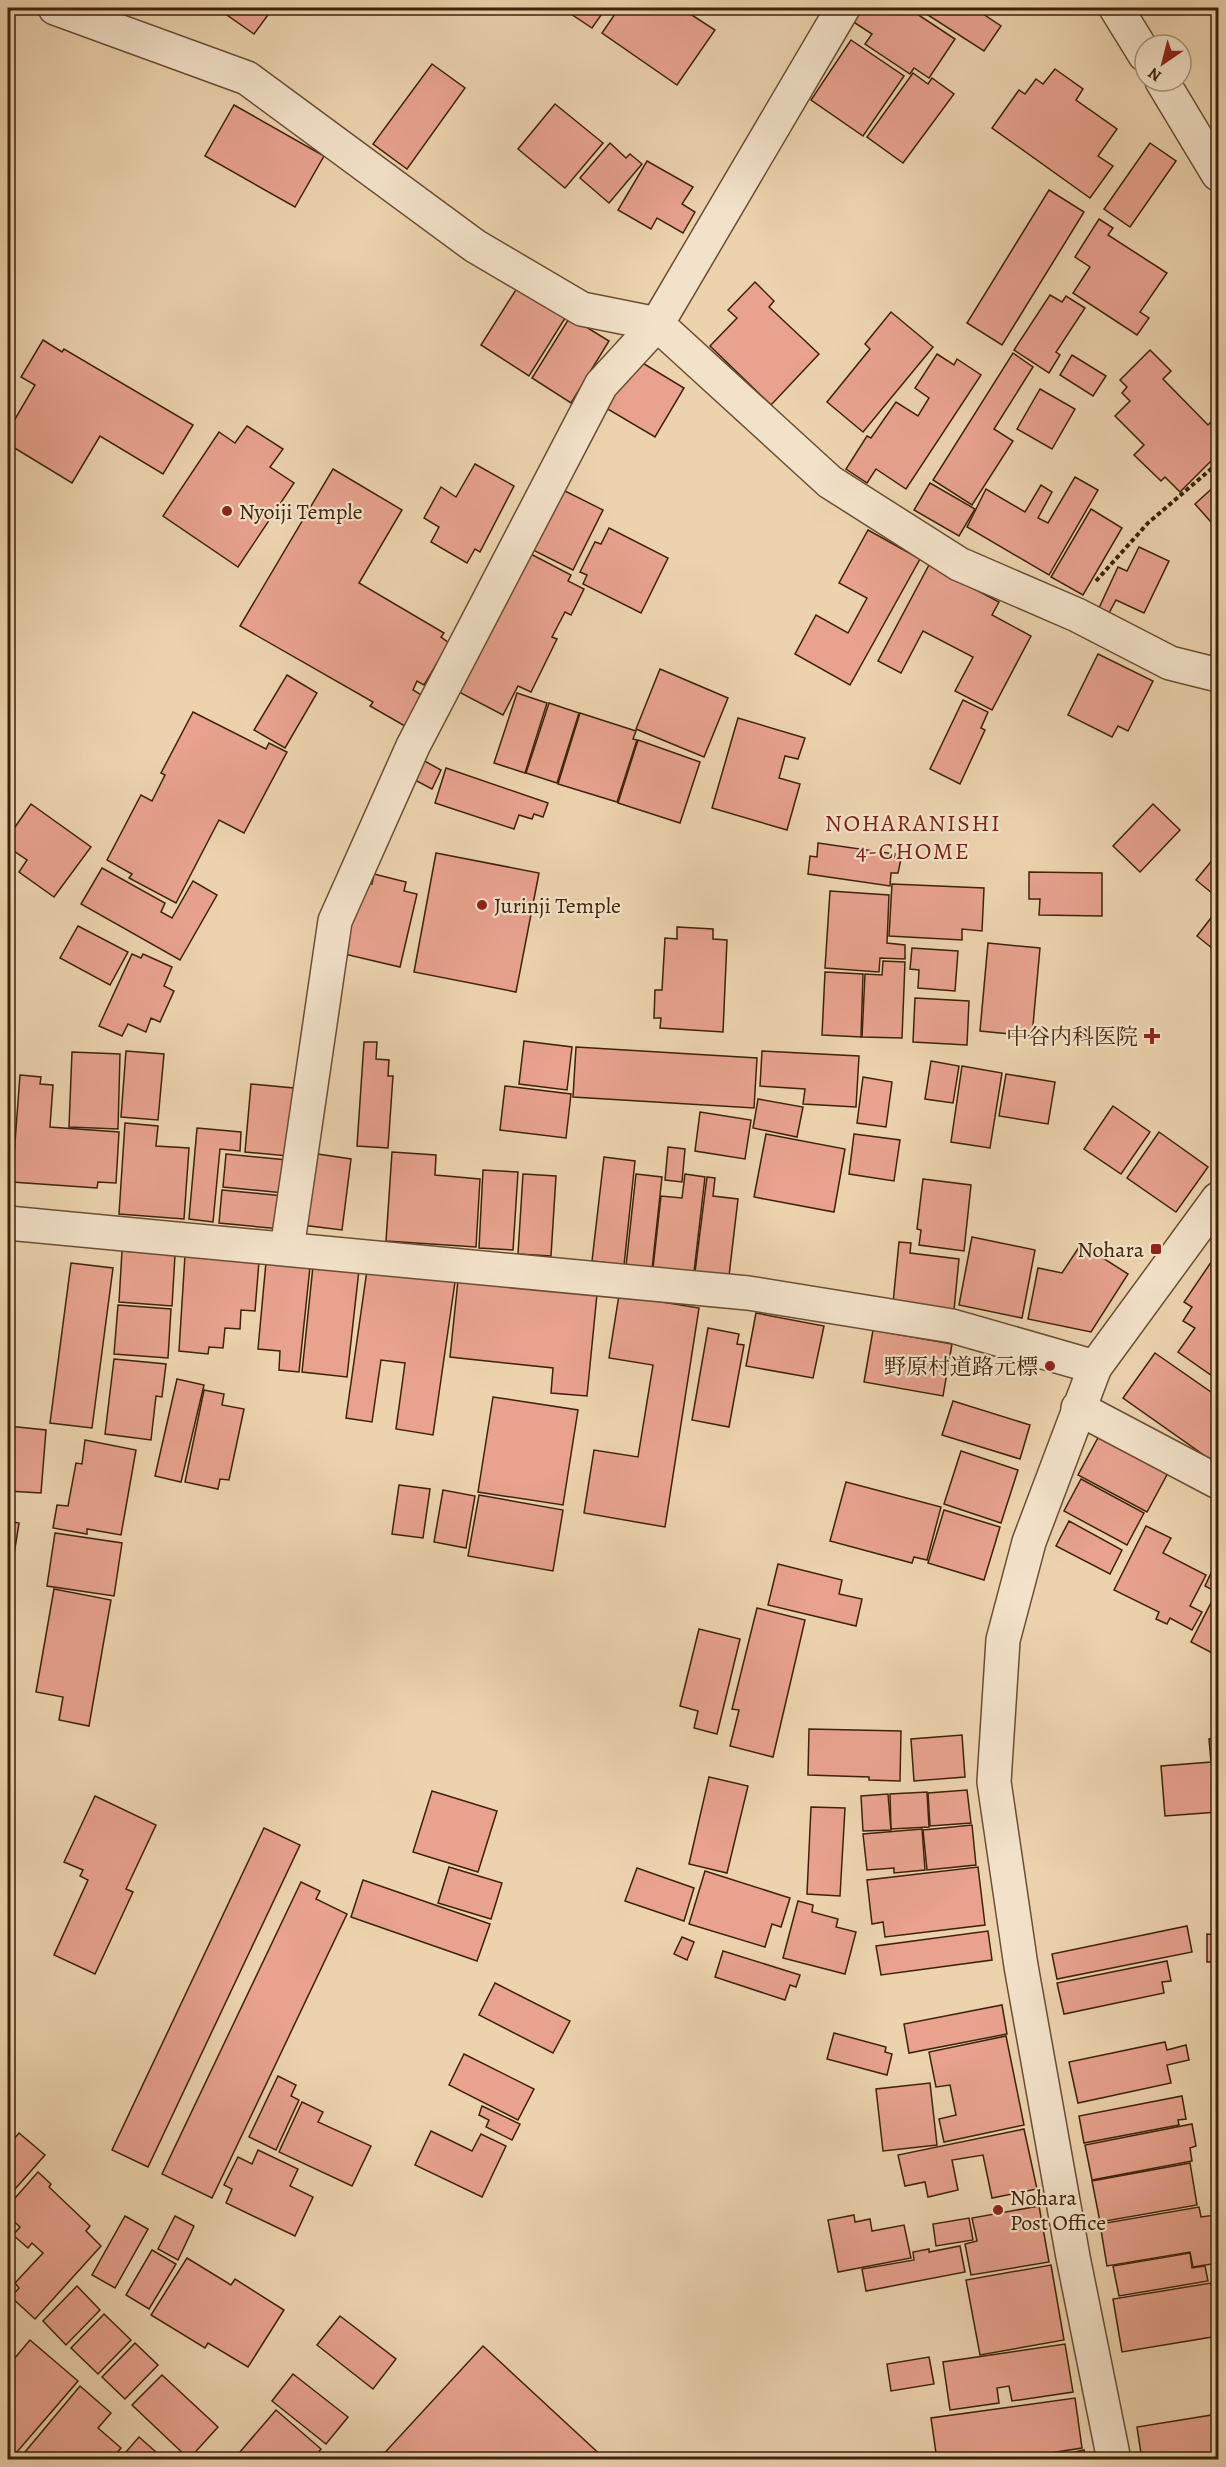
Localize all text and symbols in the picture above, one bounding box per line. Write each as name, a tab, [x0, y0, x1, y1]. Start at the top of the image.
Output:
north arrow	[1133, 33, 1193, 93]
text: N	[1144, 62, 1166, 87]
place label: Nyoiji Temple	[239, 497, 363, 527]
marker: Nyoiji Temple	[220, 504, 234, 518]
district label: NOHARANISHI 4-CHOME	[825, 807, 1001, 867]
place label: Jurinji Temple	[494, 891, 621, 921]
marker: Jurinji Temple	[475, 898, 489, 912]
place label: 中谷内科医院	[1006, 1022, 1138, 1052]
marker: 中谷内科医院	[1143, 1027, 1161, 1045]
place label: Nohara	[1077, 1235, 1145, 1265]
marker: Nohara	[1149, 1242, 1163, 1256]
place label: 野原村道路元標	[884, 1352, 1038, 1382]
marker: 野原村道路元標	[1043, 1359, 1057, 1373]
place label: Nohara Post Office	[1010, 2183, 1106, 2238]
marker: Nohara Post Office	[991, 2203, 1005, 2217]

